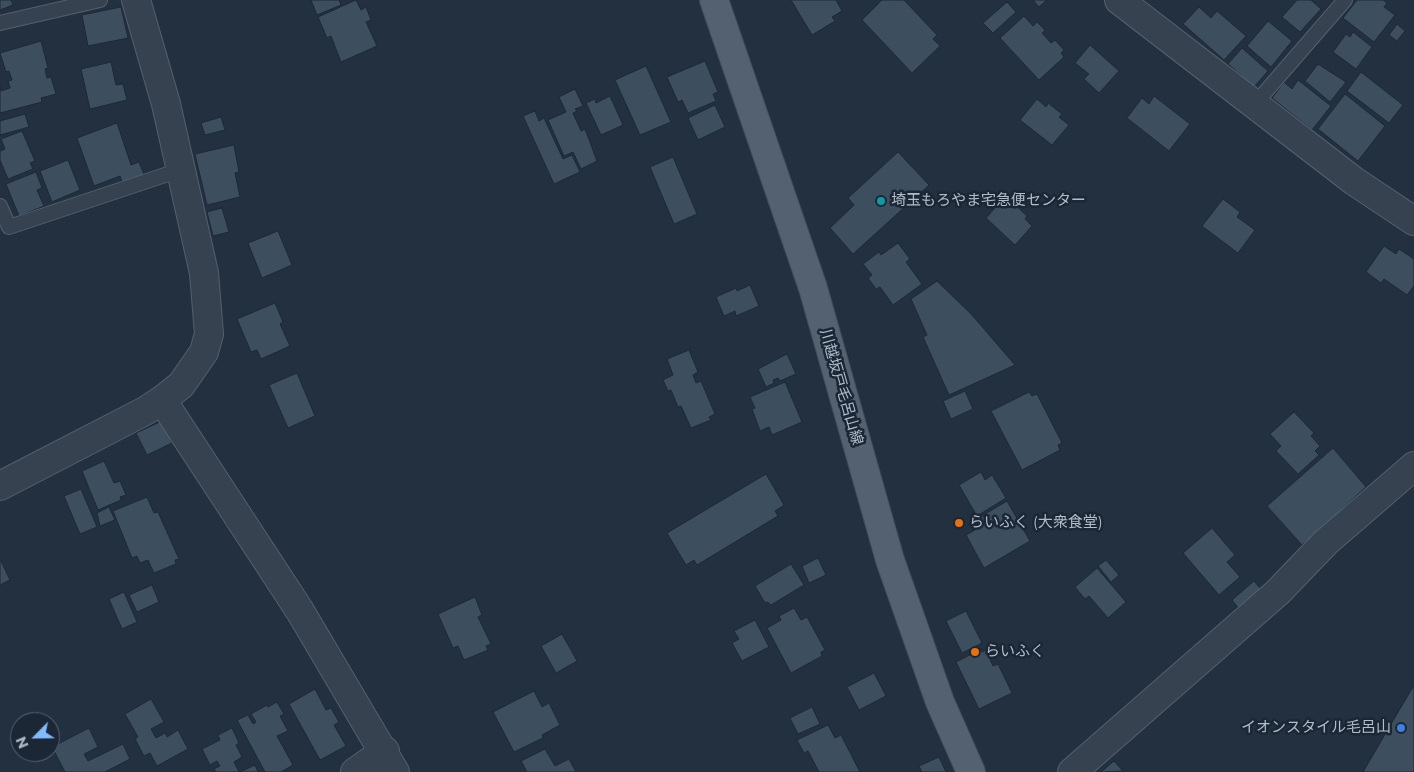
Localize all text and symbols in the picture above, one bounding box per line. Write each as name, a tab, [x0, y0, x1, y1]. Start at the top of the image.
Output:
place label: 埼玉もろやま宅急便センター	[891, 192, 1086, 210]
marker: 埼玉もろやま宅急便センター	[875, 195, 887, 207]
street label: 川越坂戸毛呂山線	[816, 327, 866, 447]
place label: らいふく (大衆食堂)	[969, 514, 1103, 532]
marker: らいふく (大衆食堂)	[953, 517, 965, 529]
place label: らいふく	[985, 643, 1045, 661]
marker: らいふく	[969, 646, 981, 658]
north arrow	[10, 712, 60, 762]
place label: イオンスタイル毛呂山	[1241, 719, 1391, 737]
marker: イオンスタイル毛呂山	[1395, 722, 1407, 734]
text: N	[12, 734, 33, 751]

